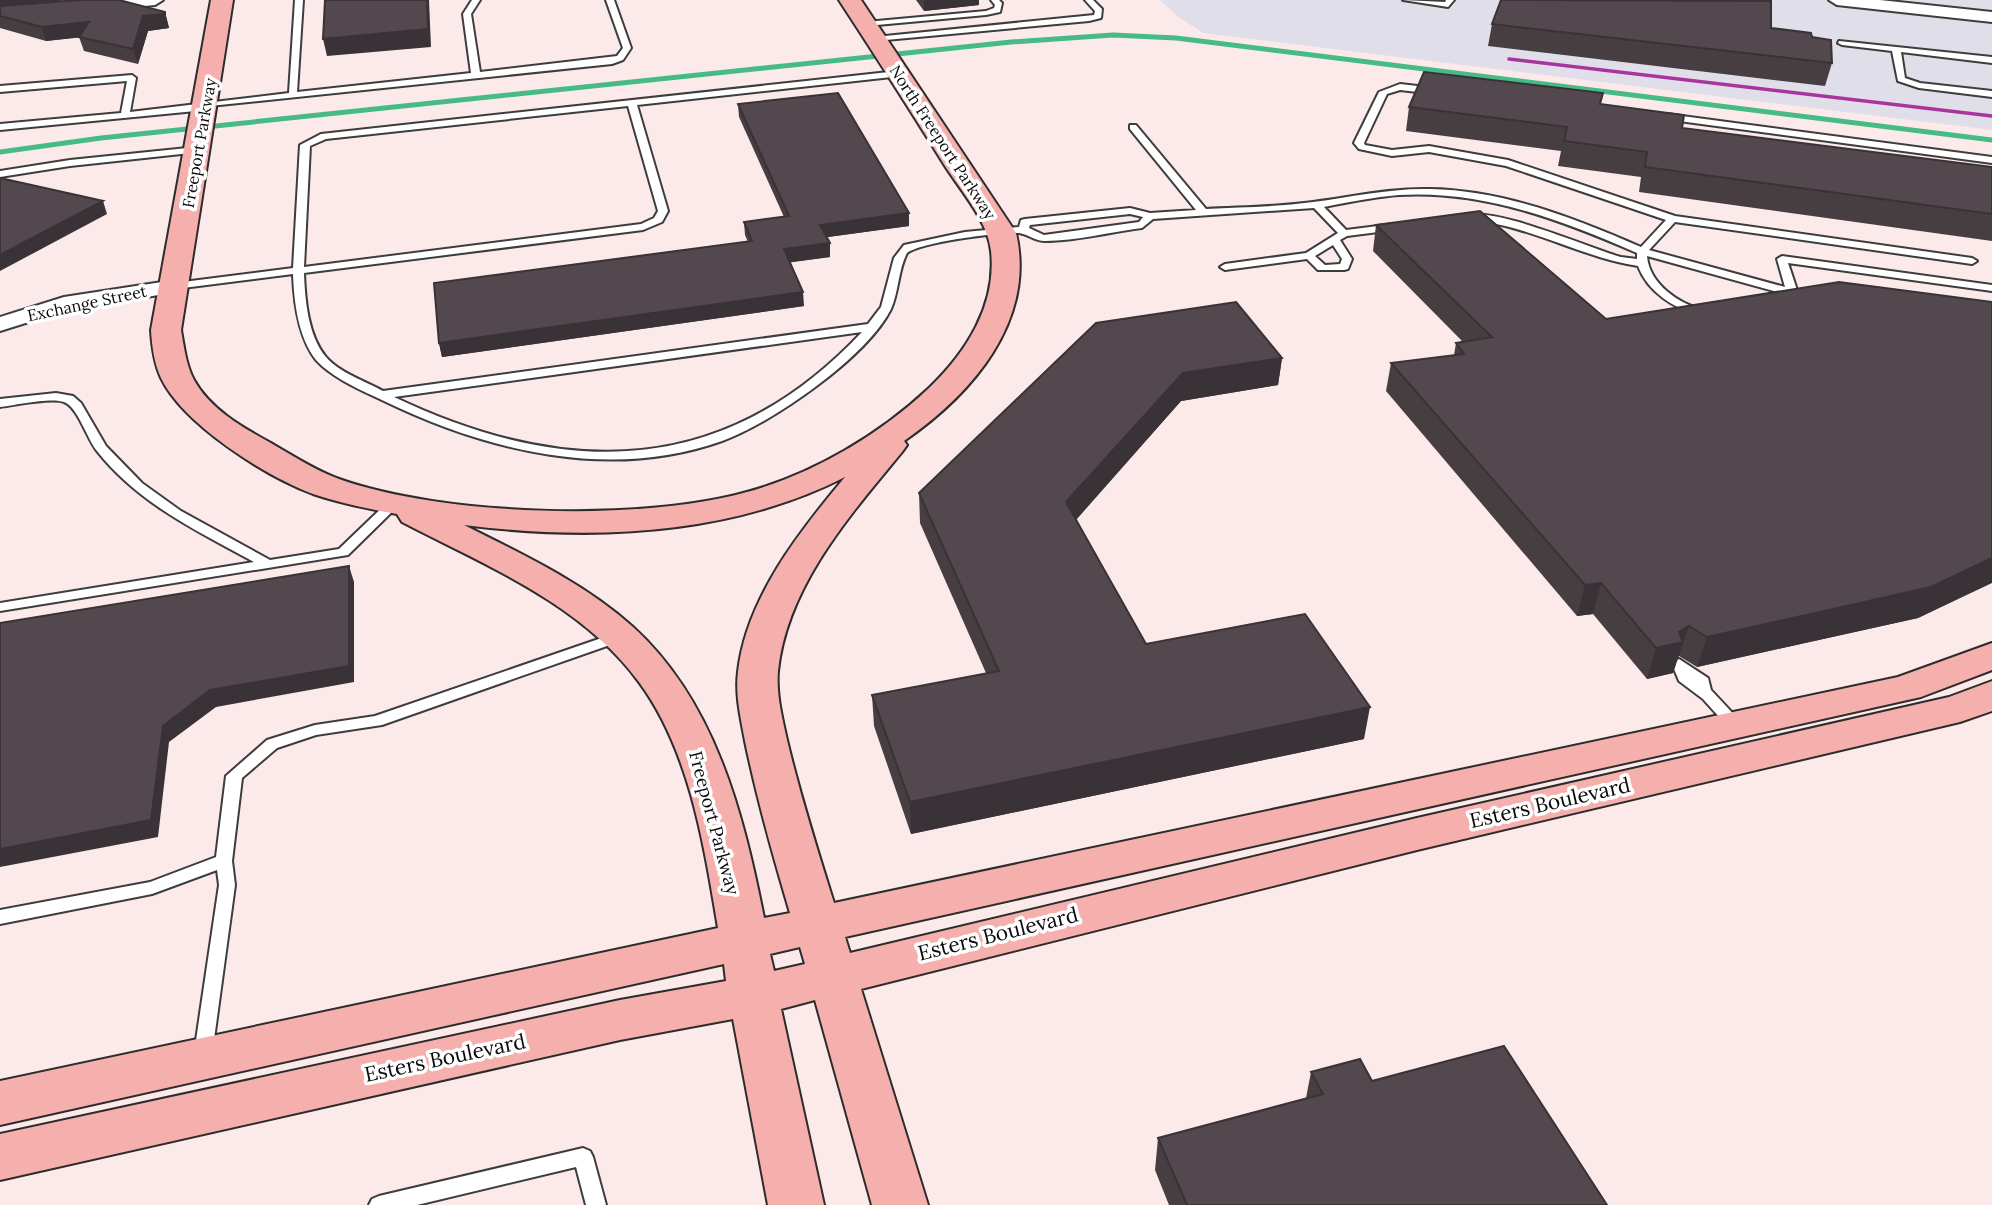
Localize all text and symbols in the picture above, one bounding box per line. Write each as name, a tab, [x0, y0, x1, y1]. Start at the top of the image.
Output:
street label: North Freeport Parkway	[886, 61, 1001, 223]
street label: Freeport Parkway	[178, 76, 220, 210]
street label: Exchange Street	[26, 280, 149, 325]
street label: Freeport Parkway	[684, 748, 745, 898]
street label: Esters Boulevard	[1467, 771, 1633, 834]
street label: Esters Boulevard	[915, 901, 1081, 966]
street label: Esters Boulevard	[362, 1027, 528, 1088]

